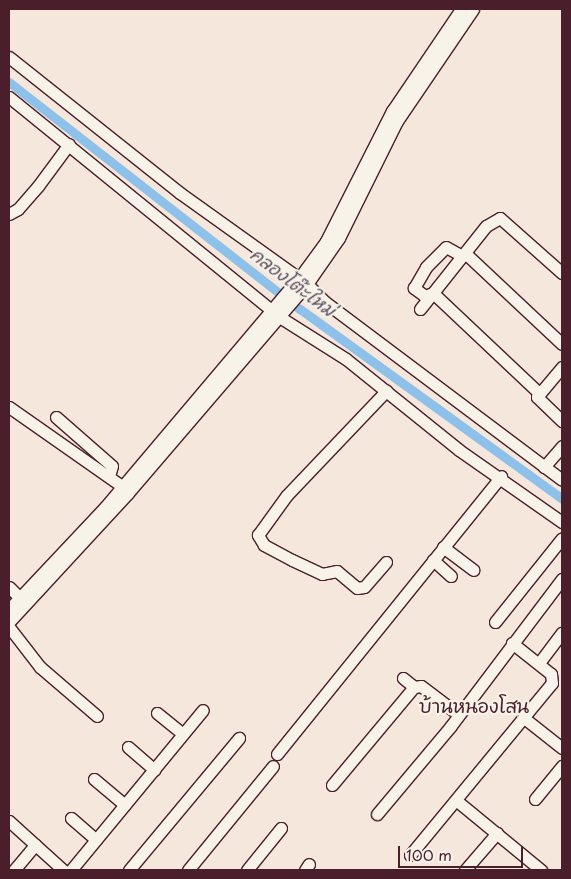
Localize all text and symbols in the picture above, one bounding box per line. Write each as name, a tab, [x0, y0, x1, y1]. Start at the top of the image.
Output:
water label: คลองโต๊ะใหม่	[246, 243, 340, 321]
district label: บ้านหนองโสน	[419, 695, 529, 717]
scale bar	[401, 836, 526, 868]
text: 100 m	[406, 843, 452, 866]

